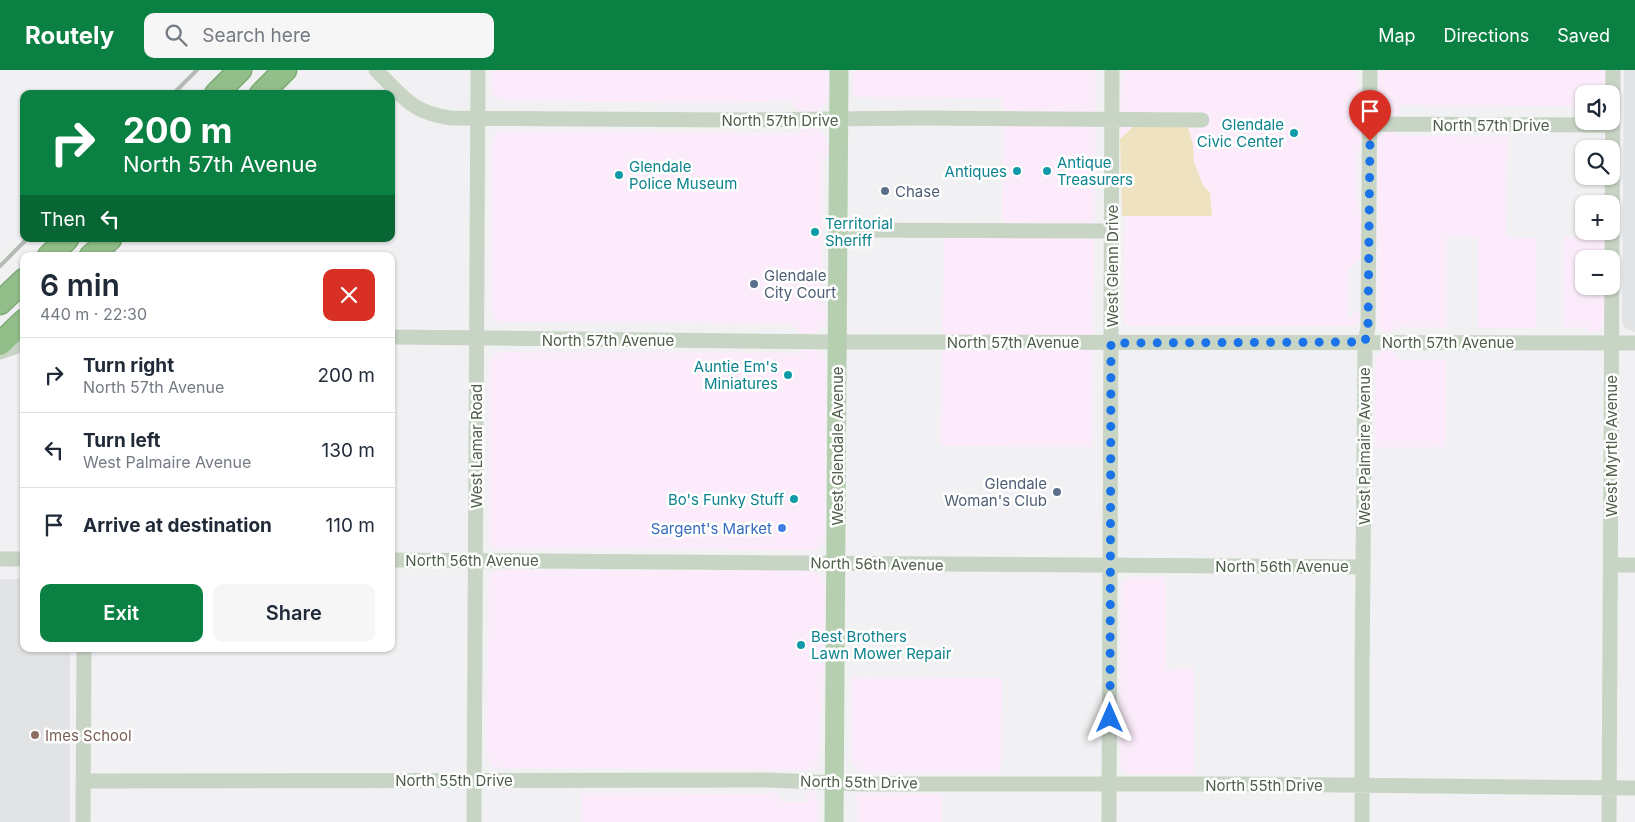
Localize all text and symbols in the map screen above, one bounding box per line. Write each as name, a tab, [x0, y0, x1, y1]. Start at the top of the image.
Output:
search box	[144, 13, 494, 58]
text: Routely	[25, 21, 114, 50]
icon: search	[162, 21, 190, 49]
text: Search here	[202, 24, 311, 47]
text: Map	[1378, 25, 1416, 46]
text: Directions	[1444, 25, 1529, 46]
text: Saved	[1557, 25, 1610, 46]
map controls	[1575, 85, 1620, 295]
button: sound	[1575, 85, 1620, 130]
pin	[1349, 90, 1391, 141]
icon: arrive	[1356, 97, 1384, 125]
text: 200 m	[123, 109, 232, 151]
icon: right	[40, 110, 105, 175]
street label: North 57th Drive	[722, 111, 839, 130]
place label: Glendale Civic Center	[1197, 115, 1284, 151]
street label: North 57th Drive	[1433, 116, 1550, 135]
marker: Glendale Civic Center	[1288, 127, 1300, 139]
button: search	[1575, 140, 1620, 185]
text: North 57th Avenue	[123, 151, 317, 177]
place label: Antique Treasurers	[1057, 153, 1133, 189]
place label: Glendale Police Museum	[629, 157, 737, 193]
place label: Antiques	[945, 162, 1007, 181]
marker: Antiques	[1011, 165, 1023, 177]
marker: Antique Treasurers	[1041, 165, 1053, 177]
marker: Glendale Police Museum	[613, 169, 625, 181]
place label: Chase	[895, 182, 940, 201]
marker: Chase	[879, 185, 891, 197]
button: +	[1575, 195, 1620, 240]
icon: left	[96, 205, 124, 233]
street label: West Glenn Drive	[1103, 205, 1122, 327]
text: Then	[40, 208, 86, 231]
place label: Territorial Sheriff	[825, 214, 893, 250]
marker: Territorial Sheriff	[809, 226, 821, 238]
button: −	[1575, 250, 1620, 295]
place label: Glendale City Court	[764, 266, 836, 302]
text: 6 min	[40, 267, 120, 303]
button: close	[323, 269, 375, 321]
marker: Glendale City Court	[748, 278, 760, 290]
text: 440 m · 22:30	[40, 304, 147, 324]
street label: North 57th Avenue	[542, 331, 674, 350]
street label: North 57th Avenue	[947, 333, 1079, 352]
street label: North 57th Avenue	[1382, 333, 1514, 352]
text: Turn right	[83, 354, 174, 377]
place label: Auntie Em's Miniatures	[694, 357, 778, 393]
icon: right	[40, 361, 68, 389]
text: 200 m	[317, 364, 375, 387]
street label: West Glendale Avenue	[828, 366, 847, 526]
street label: West Palmaire Avenue	[1355, 367, 1374, 525]
marker: Auntie Em's Miniatures	[782, 369, 794, 381]
street label: West Myrtle Avenue	[1602, 375, 1621, 517]
text: North 57th Avenue	[83, 377, 224, 397]
street label: West Lamar Road	[467, 384, 486, 508]
text: Turn left	[83, 429, 161, 452]
icon: left	[40, 436, 68, 464]
text: 130 m	[322, 439, 375, 462]
text: West Palmaire Avenue	[83, 452, 251, 472]
place label: Glendale Woman's Club	[944, 474, 1047, 510]
marker: Glendale Woman's Club	[1051, 486, 1063, 498]
place label: Bo's Funky Stuff	[668, 490, 784, 509]
marker: Bo's Funky Stuff	[788, 493, 800, 505]
icon: arrive	[40, 511, 68, 539]
text: Arrive at destination	[83, 514, 272, 537]
text: 110 m	[326, 514, 375, 537]
place label: Sargent's Market	[651, 519, 772, 538]
marker: Sargent's Market	[776, 522, 788, 534]
street label: North 56th Avenue	[405, 551, 539, 570]
street label: North 56th Avenue	[810, 553, 944, 575]
street label: North 56th Avenue	[1215, 557, 1349, 576]
button: Exit	[40, 584, 203, 642]
button: Share	[213, 584, 375, 642]
place label: Best Brothers Lawn Mower Repair	[811, 627, 952, 663]
marker: Best Brothers Lawn Mower Repair	[795, 639, 807, 651]
position arrow	[1083, 691, 1135, 743]
place label: Imes School	[45, 726, 132, 745]
marker: Imes School	[29, 729, 41, 741]
street label: North 55th Drive	[395, 771, 513, 790]
street label: North 55th Drive	[800, 771, 918, 793]
street label: North 55th Drive	[1205, 776, 1323, 795]

